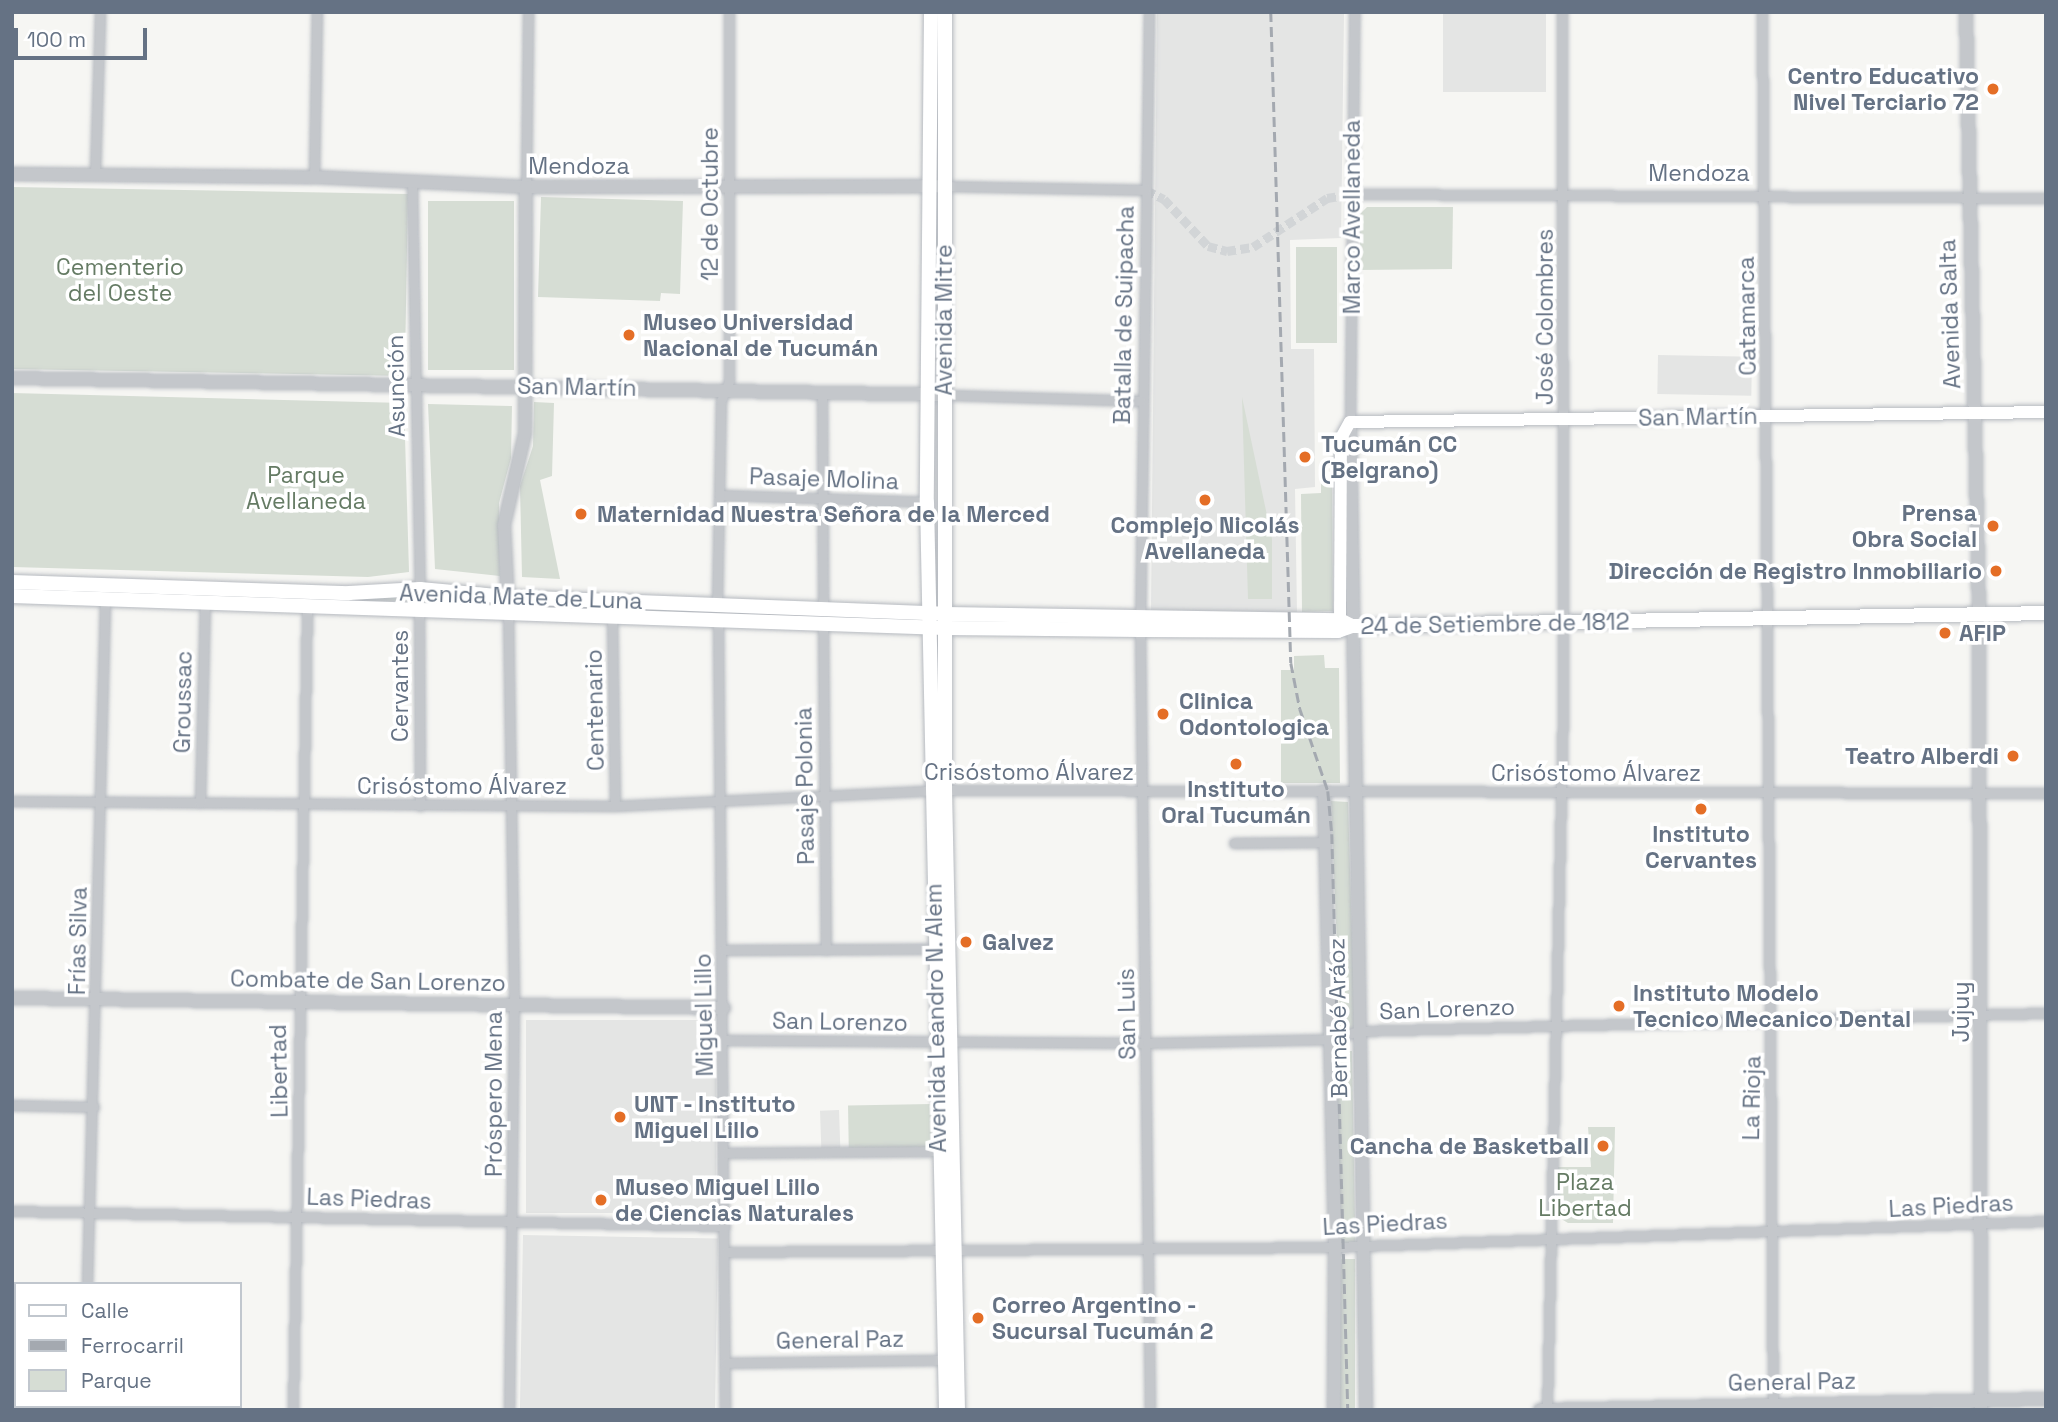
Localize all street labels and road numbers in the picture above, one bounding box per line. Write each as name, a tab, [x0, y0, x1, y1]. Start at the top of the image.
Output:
street label: Marco Avellaneda	[1338, 119, 1366, 315]
street label: 12 de Octubre	[696, 127, 724, 281]
street label: Mendoza	[528, 152, 630, 180]
street label: Mendoza	[1648, 159, 1750, 187]
street label: Batalla de Suipacha	[1108, 205, 1140, 425]
street label: José Colombres	[1531, 229, 1559, 405]
street label: Avenida Salta	[1934, 239, 1966, 389]
street label: Avenida Mitre	[930, 244, 958, 396]
street label: Catamarca	[1732, 256, 1762, 376]
street label: Asunción	[381, 335, 411, 437]
street label: San Martín	[517, 372, 637, 402]
street label: San Martín	[1638, 402, 1758, 432]
street label: Pasaje Molina	[749, 463, 899, 495]
street label: Avenida Mate de Luna	[399, 579, 643, 615]
street label: 24 de Setiembre de 1812	[1360, 608, 1630, 640]
street label: Cervantes	[386, 630, 414, 742]
street label: Centenario	[580, 649, 610, 771]
street label: Groussac	[168, 650, 198, 754]
street label: Pasaje Polonia	[790, 707, 820, 865]
street label: Crisóstomo Álvarez	[924, 758, 1134, 786]
street label: Crisóstomo Álvarez	[1491, 759, 1701, 787]
street label: Crisóstomo Álvarez	[357, 772, 567, 800]
street label: Avenida Leandro N. Alem	[920, 883, 952, 1153]
street label: Frías Silva	[63, 887, 93, 995]
street label: Bernabé Aráoz	[1323, 937, 1353, 1099]
street label: Miguel Lillo	[689, 953, 719, 1077]
street label: Combate de San Lorenzo	[230, 965, 506, 997]
street label: San Luis	[1112, 968, 1142, 1060]
street label: Jujuy	[1947, 982, 1975, 1042]
street label: San Lorenzo	[1379, 993, 1515, 1025]
street label: San Lorenzo	[772, 1007, 908, 1037]
street label: Próspero Mena	[480, 1011, 508, 1177]
street label: Libertad	[264, 1024, 294, 1118]
street label: La Rioja	[1737, 1055, 1767, 1141]
street label: Las Piedras	[306, 1183, 432, 1215]
street label: Las Piedras	[1888, 1189, 2014, 1223]
street label: Las Piedras	[1322, 1207, 1448, 1241]
street label: General Paz	[776, 1325, 904, 1355]
street label: General Paz	[1728, 1367, 1856, 1397]

